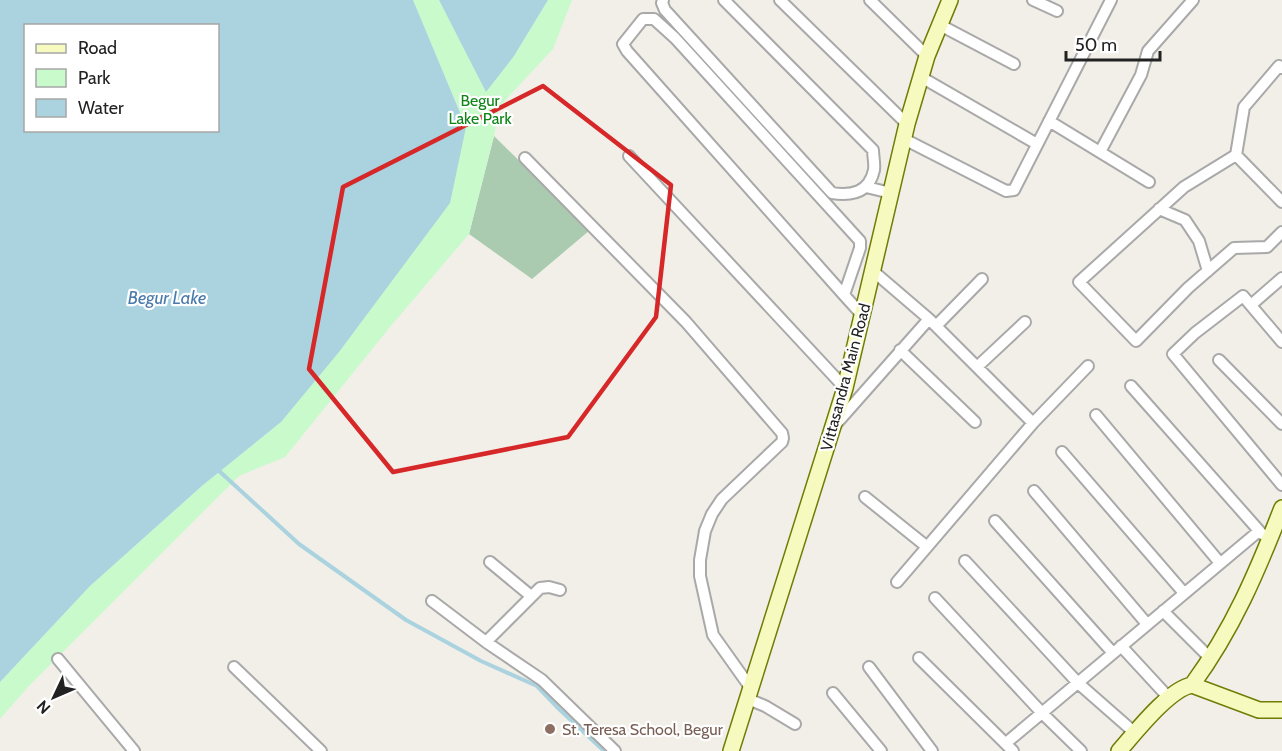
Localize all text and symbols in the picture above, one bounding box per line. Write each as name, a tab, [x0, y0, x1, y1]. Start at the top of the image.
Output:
legend	[24, 24, 219, 132]
scale bar	[1066, 24, 1160, 62]
text: 50 m	[1075, 34, 1117, 56]
text: Road	[78, 37, 117, 59]
text: Park	[78, 67, 111, 89]
park label: Begur Lake Park	[448, 91, 512, 128]
text: Water	[78, 97, 124, 119]
water label: Begur Lake	[128, 287, 206, 309]
street label: Vittasandra Main Road	[817, 301, 874, 453]
north arrow	[24, 667, 84, 727]
text: N	[33, 696, 54, 718]
place label: St. Teresa School, Begur	[562, 720, 724, 739]
marker: St. Teresa School, Begur	[543, 722, 557, 736]

